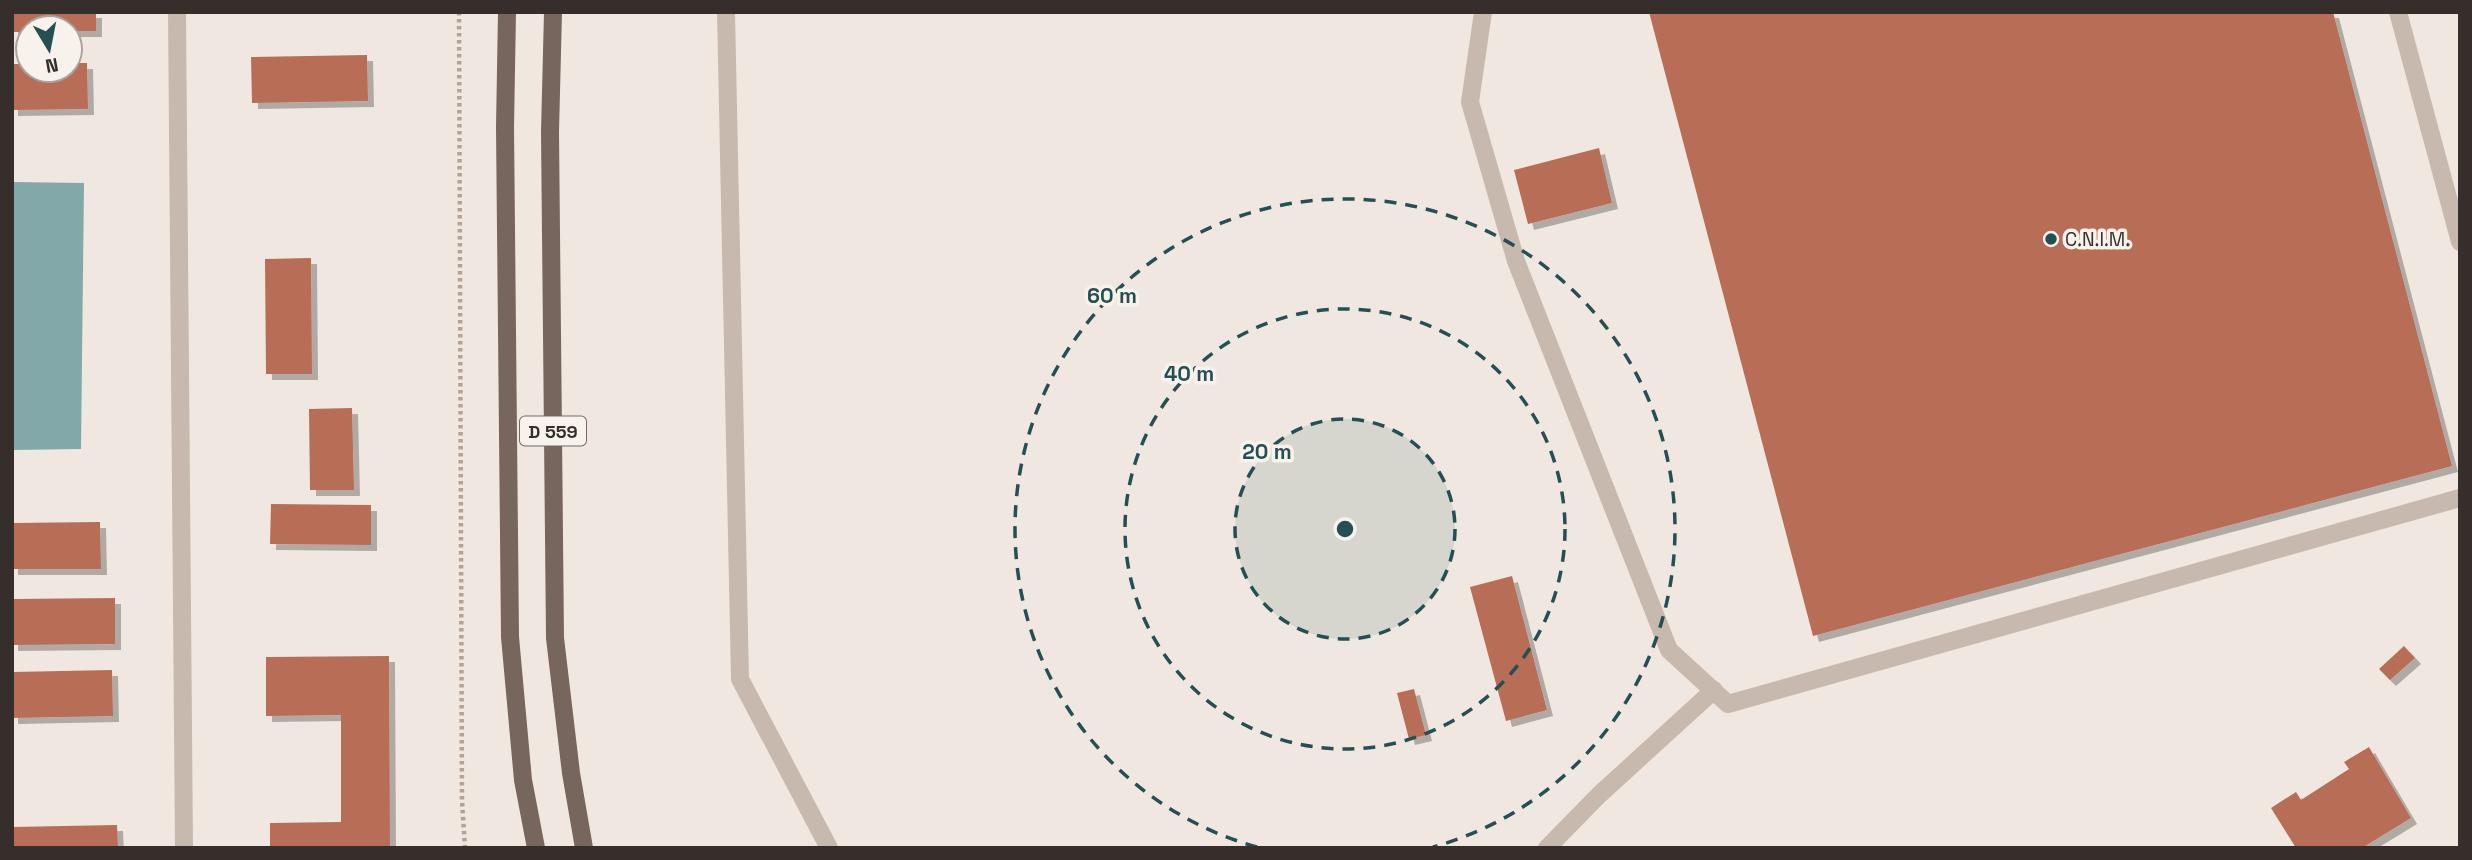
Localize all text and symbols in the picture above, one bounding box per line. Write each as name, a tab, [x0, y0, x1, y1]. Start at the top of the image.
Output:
north arrow	[14, 14, 84, 84]
text: N	[43, 52, 60, 79]
place label: C.N.I.M.	[2065, 227, 2130, 252]
marker: C.N.I.M.	[2043, 231, 2059, 247]
text: 60 m	[1087, 282, 1137, 309]
text: 40 m	[1164, 360, 1214, 387]
road number: D 559	[520, 416, 586, 446]
text: 20 m	[1242, 438, 1292, 465]
centre of rings	[1333, 517, 1357, 541]

